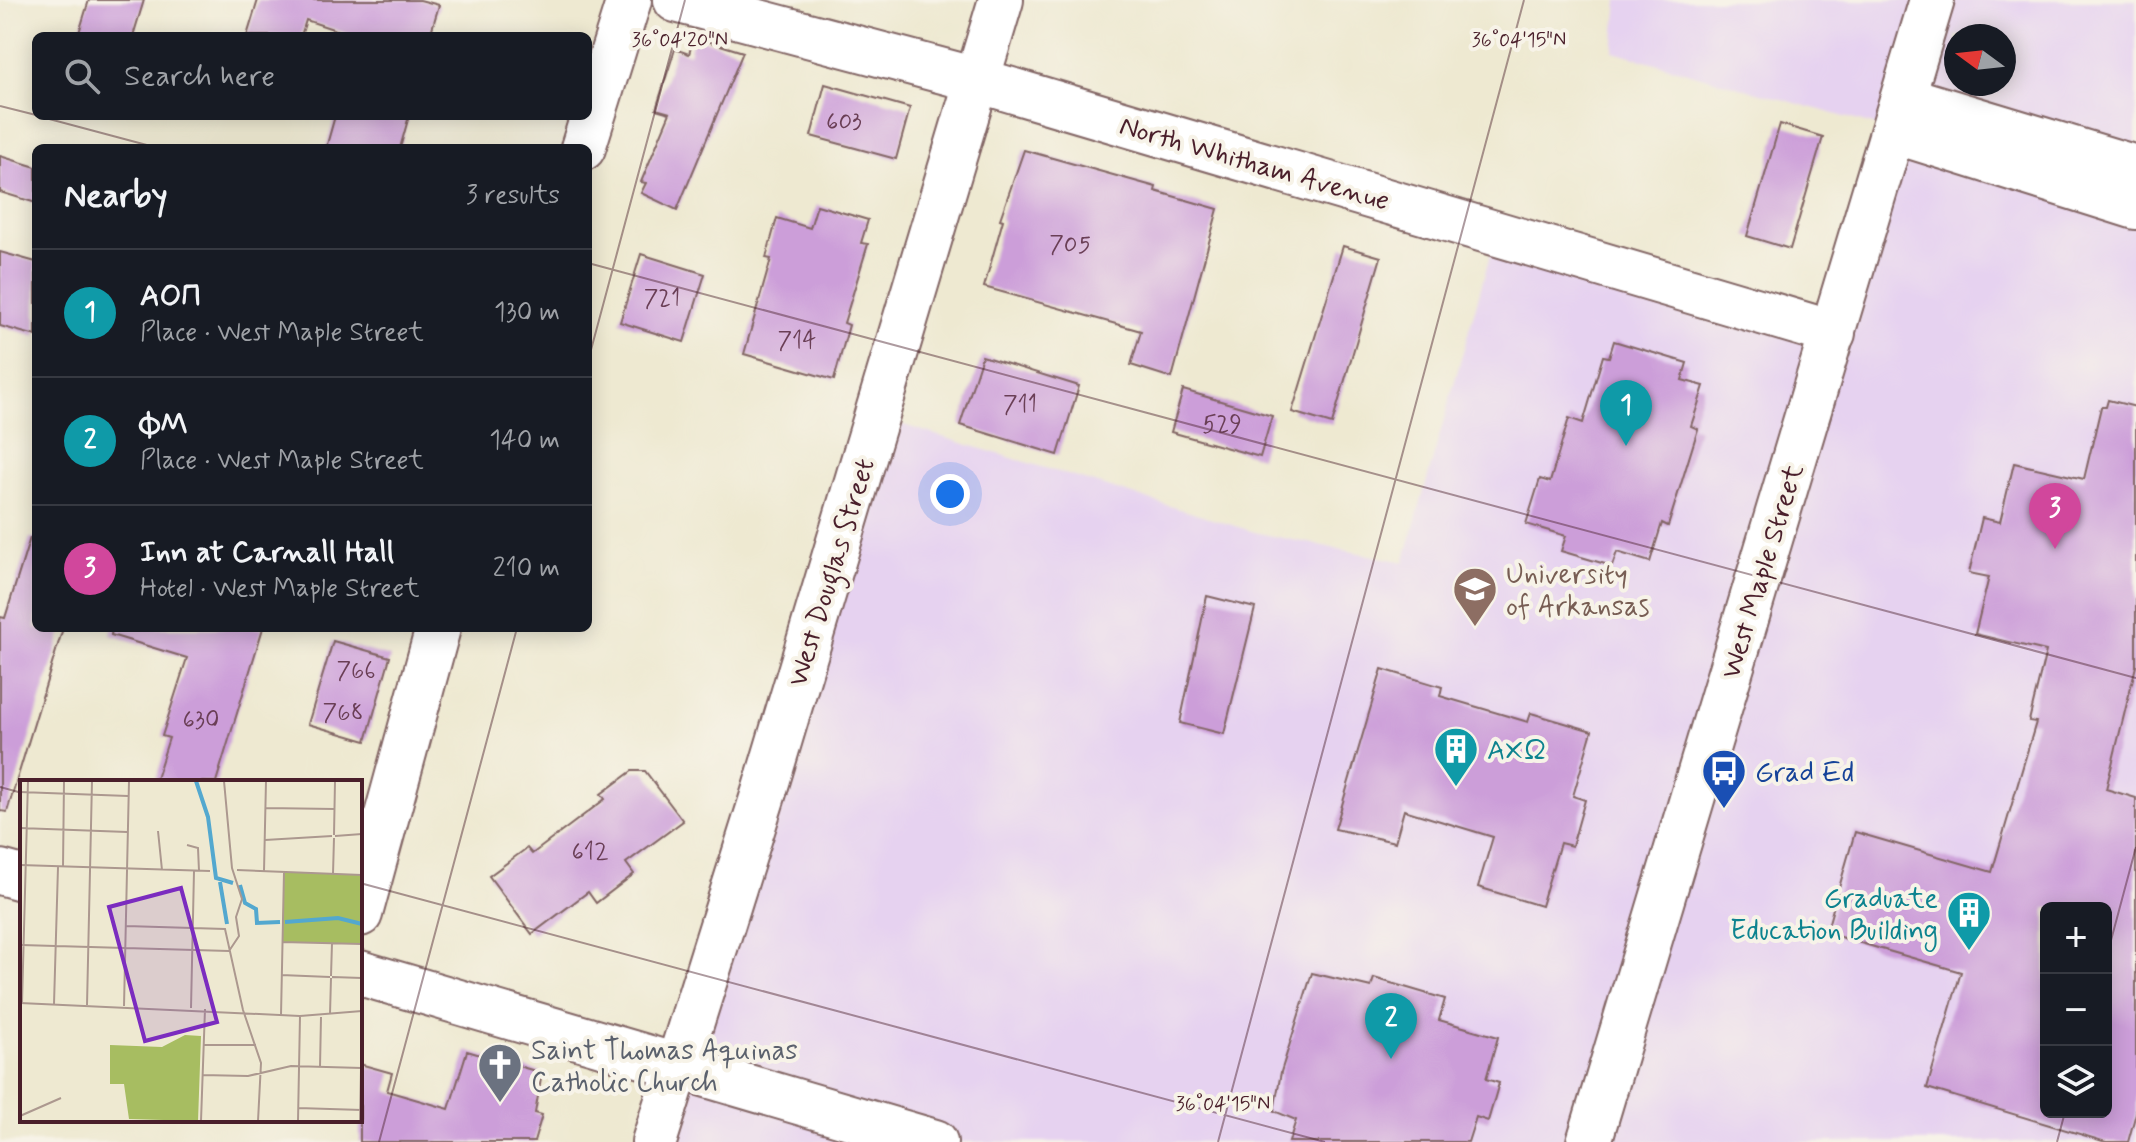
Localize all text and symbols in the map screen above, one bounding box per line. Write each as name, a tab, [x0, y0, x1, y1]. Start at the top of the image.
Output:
north arrow	[1944, 24, 2016, 96]
text: 36°04'20"N	[632, 27, 728, 54]
text: 36°04'15"N	[1472, 27, 1566, 54]
search box	[32, 32, 592, 120]
icon: search	[60, 54, 104, 98]
text: Search here	[124, 57, 275, 96]
house number: 603	[826, 107, 862, 138]
street label: North Whitham Avenue	[1115, 108, 1394, 221]
text: Nearby	[64, 174, 168, 219]
text: 3 results	[466, 179, 560, 213]
house number: 705	[1049, 230, 1091, 261]
text: ΑΟΠ	[140, 277, 201, 316]
house number: 721	[644, 284, 680, 315]
text: 1	[84, 296, 96, 330]
text: 130 m	[494, 296, 560, 330]
text: Place · West Maple Street	[140, 316, 424, 350]
house number: 714	[777, 326, 817, 357]
pin: 1	[1600, 380, 1652, 446]
house number: 711	[1003, 390, 1037, 421]
text: ΦΜ	[140, 405, 188, 444]
house number: 529	[1202, 410, 1242, 441]
text: 2	[84, 424, 96, 458]
text: 140 m	[489, 424, 560, 458]
text: Place · West Maple Street	[140, 444, 424, 478]
street label: West Douglas Street	[780, 454, 888, 692]
street label: West Maple Street	[1713, 459, 1814, 684]
your location	[930, 474, 970, 514]
pin: 3	[2029, 483, 2081, 549]
text: Inn at Carnall Hall	[140, 533, 394, 572]
text: 3	[84, 552, 96, 586]
text: 210 m	[493, 552, 560, 586]
place label: University of Arkansas	[1506, 557, 1649, 626]
school or university icon: University of Arkansas	[1451, 565, 1499, 628]
text: Hotel · West Maple Street	[140, 572, 420, 606]
house number: 766	[336, 656, 376, 687]
house number: 768	[323, 698, 363, 729]
house number: 630	[183, 705, 219, 736]
building icon: ΑΧΩ	[1432, 725, 1480, 788]
place label: ΑΧΩ	[1487, 733, 1546, 770]
bus stop icon: Grad Ed	[1700, 747, 1748, 810]
place label: Grad Ed	[1755, 755, 1854, 792]
inset map	[20, 780, 362, 1122]
house number: 612	[572, 837, 608, 868]
place label: Graduate Education Building	[1730, 881, 1938, 952]
building icon: Graduate Education Building	[1945, 889, 1993, 952]
map controls	[2040, 902, 2112, 1118]
button: +	[2040, 902, 2112, 974]
button: −	[2040, 974, 2112, 1046]
pin: 2	[1365, 993, 1417, 1059]
place label: Saint Thomas Aquinas Catholic Church	[531, 1033, 798, 1102]
church icon: Saint Thomas Aquinas Catholic Church	[476, 1041, 524, 1104]
button: layers	[2040, 1046, 2112, 1118]
text: 36°04'15"N	[1176, 1091, 1270, 1118]

